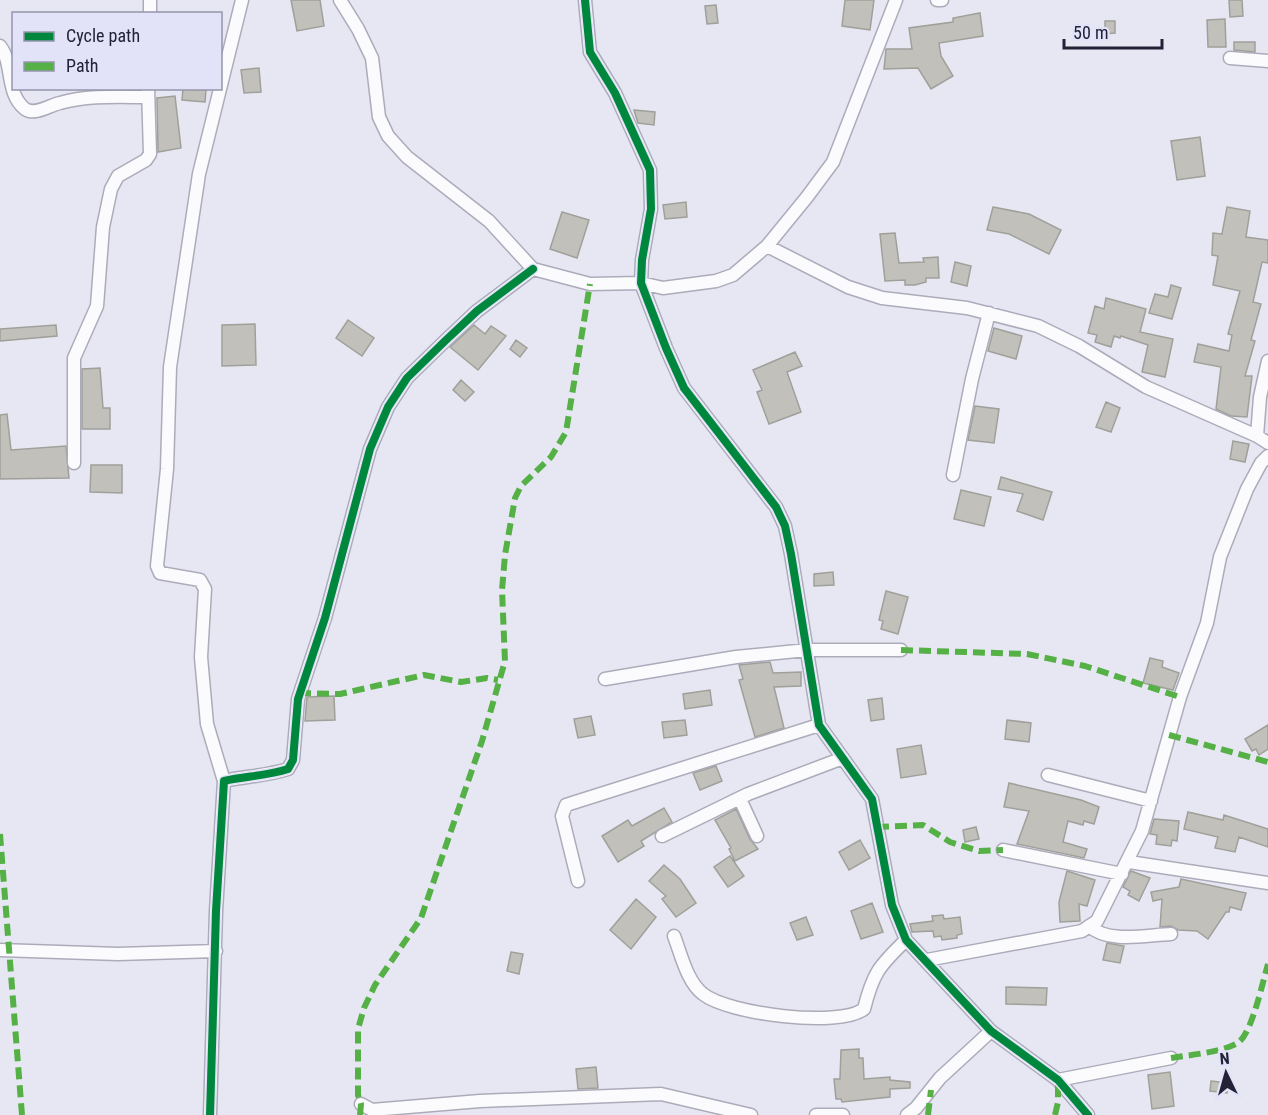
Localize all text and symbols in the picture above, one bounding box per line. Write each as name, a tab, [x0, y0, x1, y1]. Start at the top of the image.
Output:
legend	[12, 12, 222, 90]
scale bar	[1064, 12, 1162, 50]
text: 50 m	[1073, 22, 1108, 43]
text: Cycle path	[66, 25, 140, 46]
text: Path	[66, 55, 99, 76]
north arrow	[1196, 1043, 1256, 1103]
text: N	[1219, 1049, 1230, 1068]

